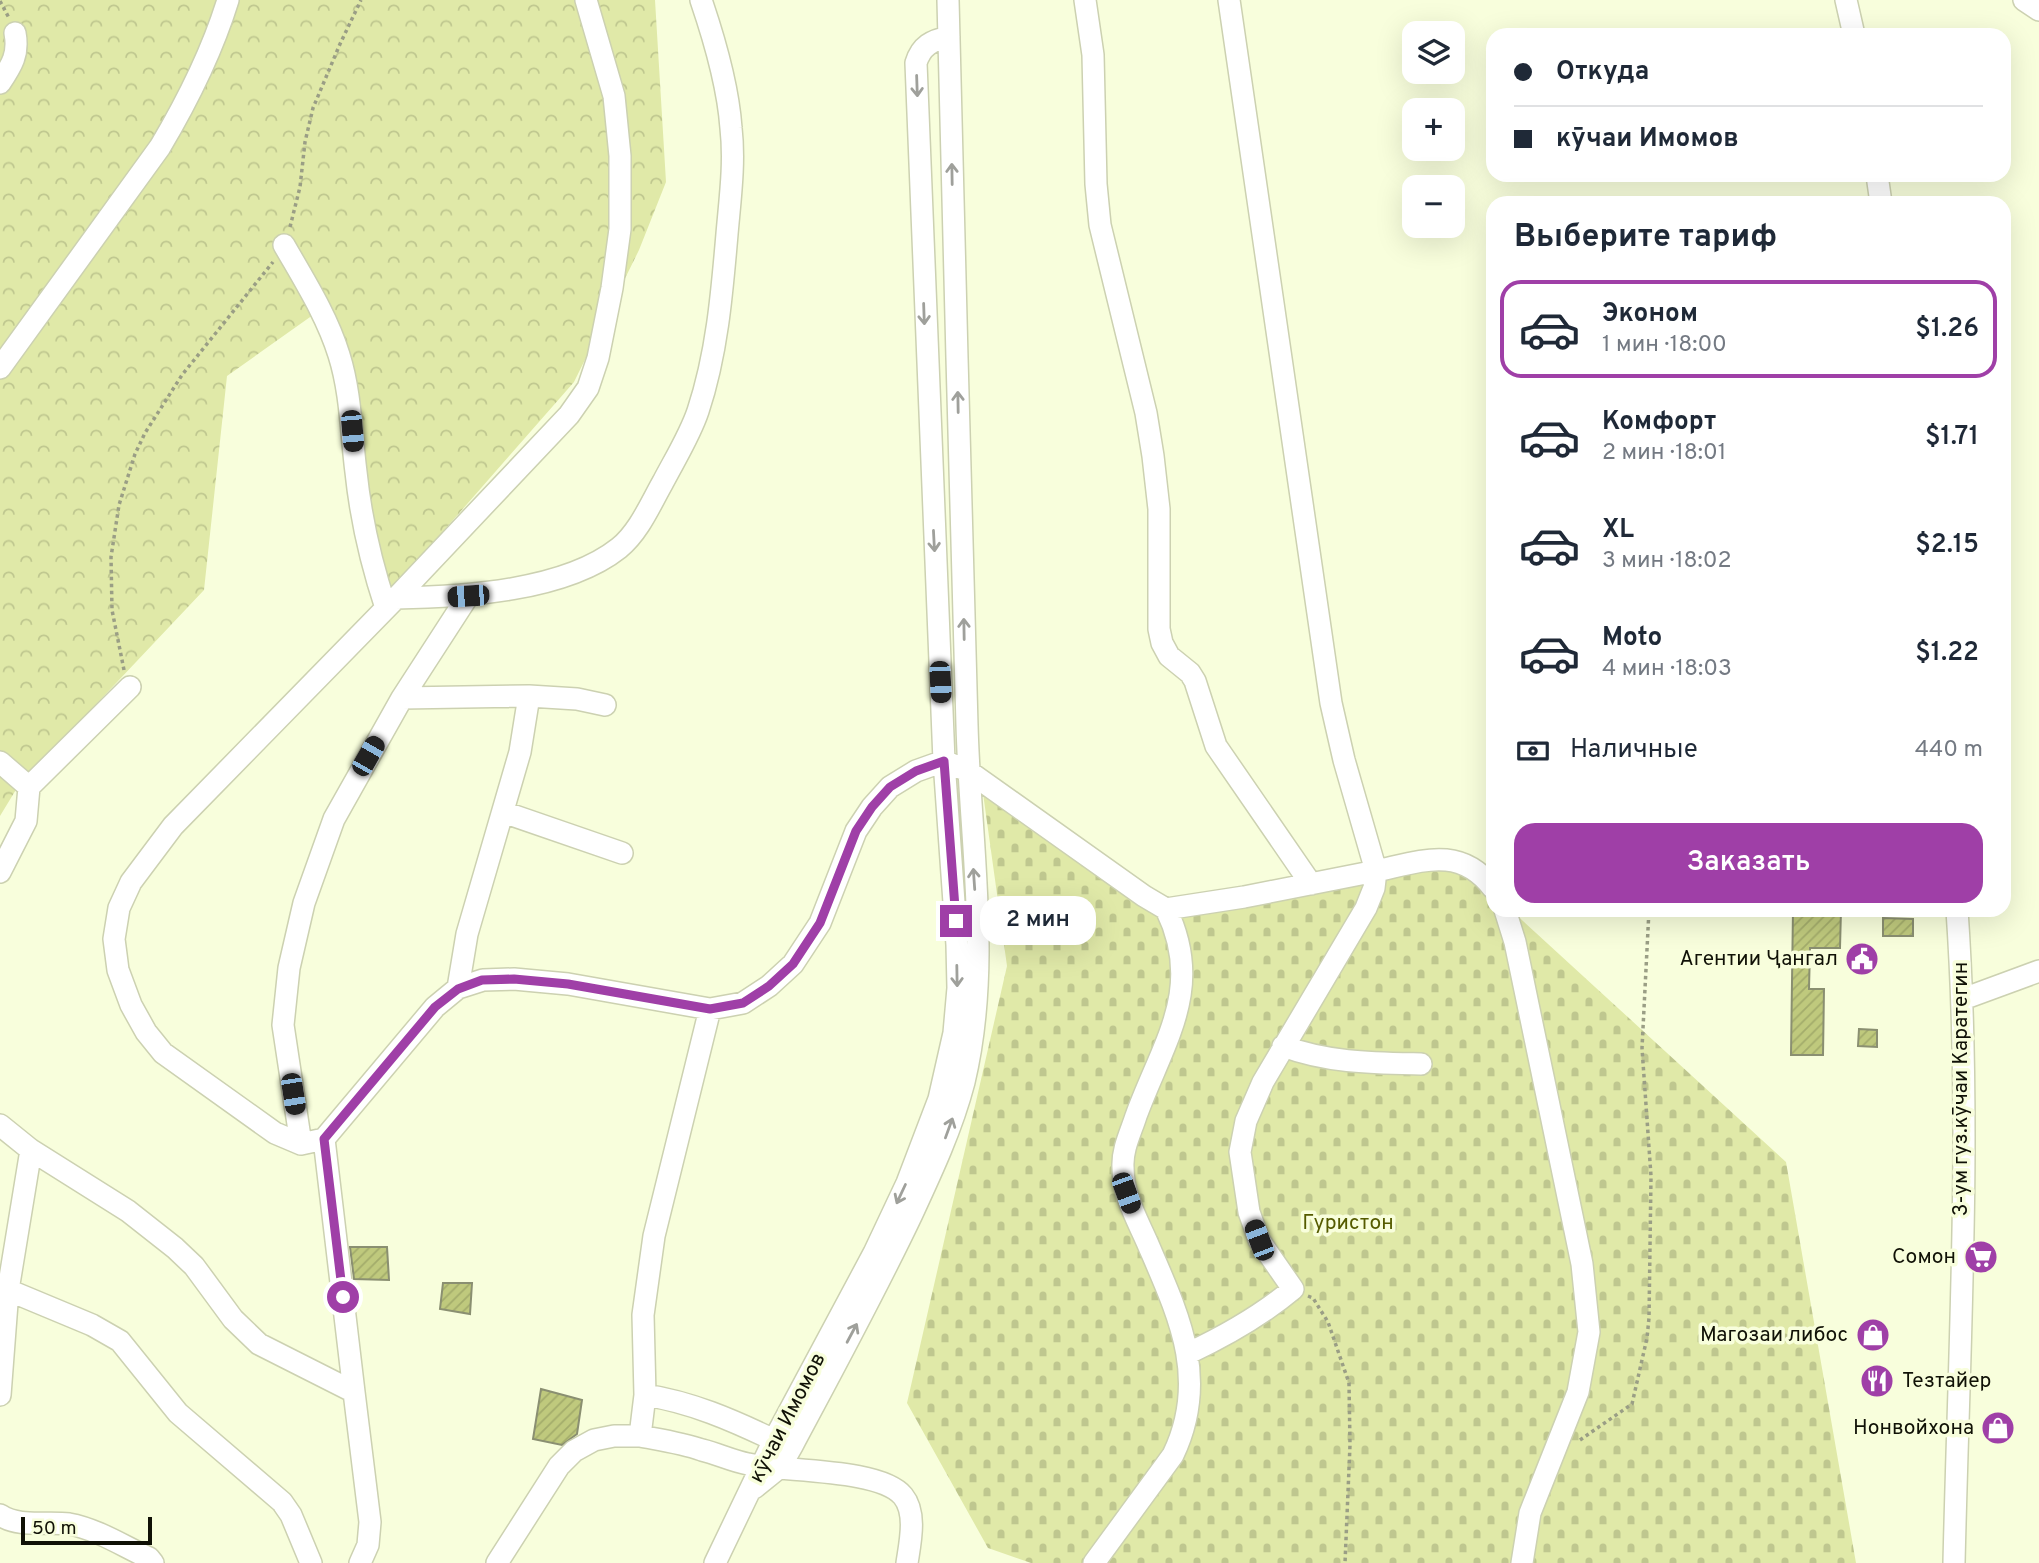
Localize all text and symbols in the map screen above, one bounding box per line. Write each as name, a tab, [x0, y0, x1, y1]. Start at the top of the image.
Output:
map controls	[1402, 21, 1465, 238]
button: layers	[1402, 21, 1465, 84]
text: Откуда	[1556, 56, 1649, 89]
one-way arrow	[910, 74, 923, 97]
button: +	[1402, 98, 1465, 161]
text: кӯчаи Имомов	[1556, 123, 1739, 156]
one-way arrow	[946, 163, 959, 186]
button: −	[1402, 175, 1465, 238]
text: Выберите тариф	[1514, 218, 1777, 258]
icon: car	[1518, 298, 1581, 361]
text: Эконом	[1602, 298, 1698, 331]
one-way arrow	[918, 302, 931, 325]
text: $1.26	[1915, 313, 1979, 346]
text: 1 мин · 18:00	[1602, 331, 1727, 360]
one-way arrow	[951, 390, 965, 413]
icon: car	[1518, 406, 1581, 469]
text: Комфорт	[1602, 406, 1716, 439]
car	[340, 409, 365, 453]
text: $1.71	[1925, 421, 1979, 454]
text: 2 мин · 18:01	[1602, 439, 1726, 468]
icon: car	[1518, 514, 1581, 577]
text: XL	[1602, 514, 1634, 547]
one-way arrow	[928, 529, 941, 552]
text: $2.15	[1915, 529, 1979, 562]
text: 3 мин · 18:02	[1602, 547, 1732, 576]
car	[447, 584, 490, 608]
one-way arrow	[957, 618, 971, 641]
icon: car	[1518, 622, 1581, 685]
text: Moto	[1602, 622, 1662, 655]
text: $1.22	[1915, 637, 1979, 670]
text: 4 мин · 18:03	[1602, 655, 1732, 684]
car	[929, 660, 952, 704]
icon: cash	[1514, 732, 1552, 770]
car	[349, 733, 388, 779]
text: Наличные	[1570, 734, 1698, 767]
text: 440 m	[1915, 736, 1983, 765]
button: Заказать	[1514, 823, 1983, 903]
one-way arrow	[967, 868, 980, 891]
callout: 2 мин	[981, 897, 1096, 946]
route end	[940, 905, 972, 937]
text: 2 мин	[1006, 906, 1070, 935]
public building icon: Агентии Ҷангал	[1843, 940, 1881, 978]
place label: Агентии Ҷангал	[1679, 946, 1838, 973]
street label: 3-ум гуз.кӯчаи Каратегин	[1948, 962, 1975, 1216]
one-way arrow	[951, 964, 964, 987]
car	[280, 1072, 307, 1116]
one-way arrow	[944, 1117, 957, 1139]
car	[1109, 1170, 1144, 1216]
one-way arrow	[894, 1183, 908, 1204]
park label: Гуристон	[1302, 1210, 1394, 1237]
car	[1242, 1217, 1277, 1263]
supermarket icon: Сомон	[1962, 1238, 2000, 1276]
place label: Сомон	[1892, 1244, 1956, 1271]
route start	[327, 1281, 359, 1313]
shop icon: Магозаи либос	[1854, 1316, 1892, 1354]
place label: Магозаи либос	[1700, 1322, 1848, 1349]
one-way arrow	[845, 1323, 859, 1344]
street label: кӯчаи Имомов	[744, 1348, 832, 1488]
restaurant icon: Тезтайер	[1858, 1362, 1896, 1400]
place label: Тезтайер	[1902, 1368, 1991, 1395]
shop icon: Нонвойхона	[1979, 1409, 2017, 1447]
place label: Нонвойхона	[1853, 1415, 1974, 1442]
scale bar	[21, 1514, 152, 1546]
text: 50 m	[32, 1517, 77, 1541]

